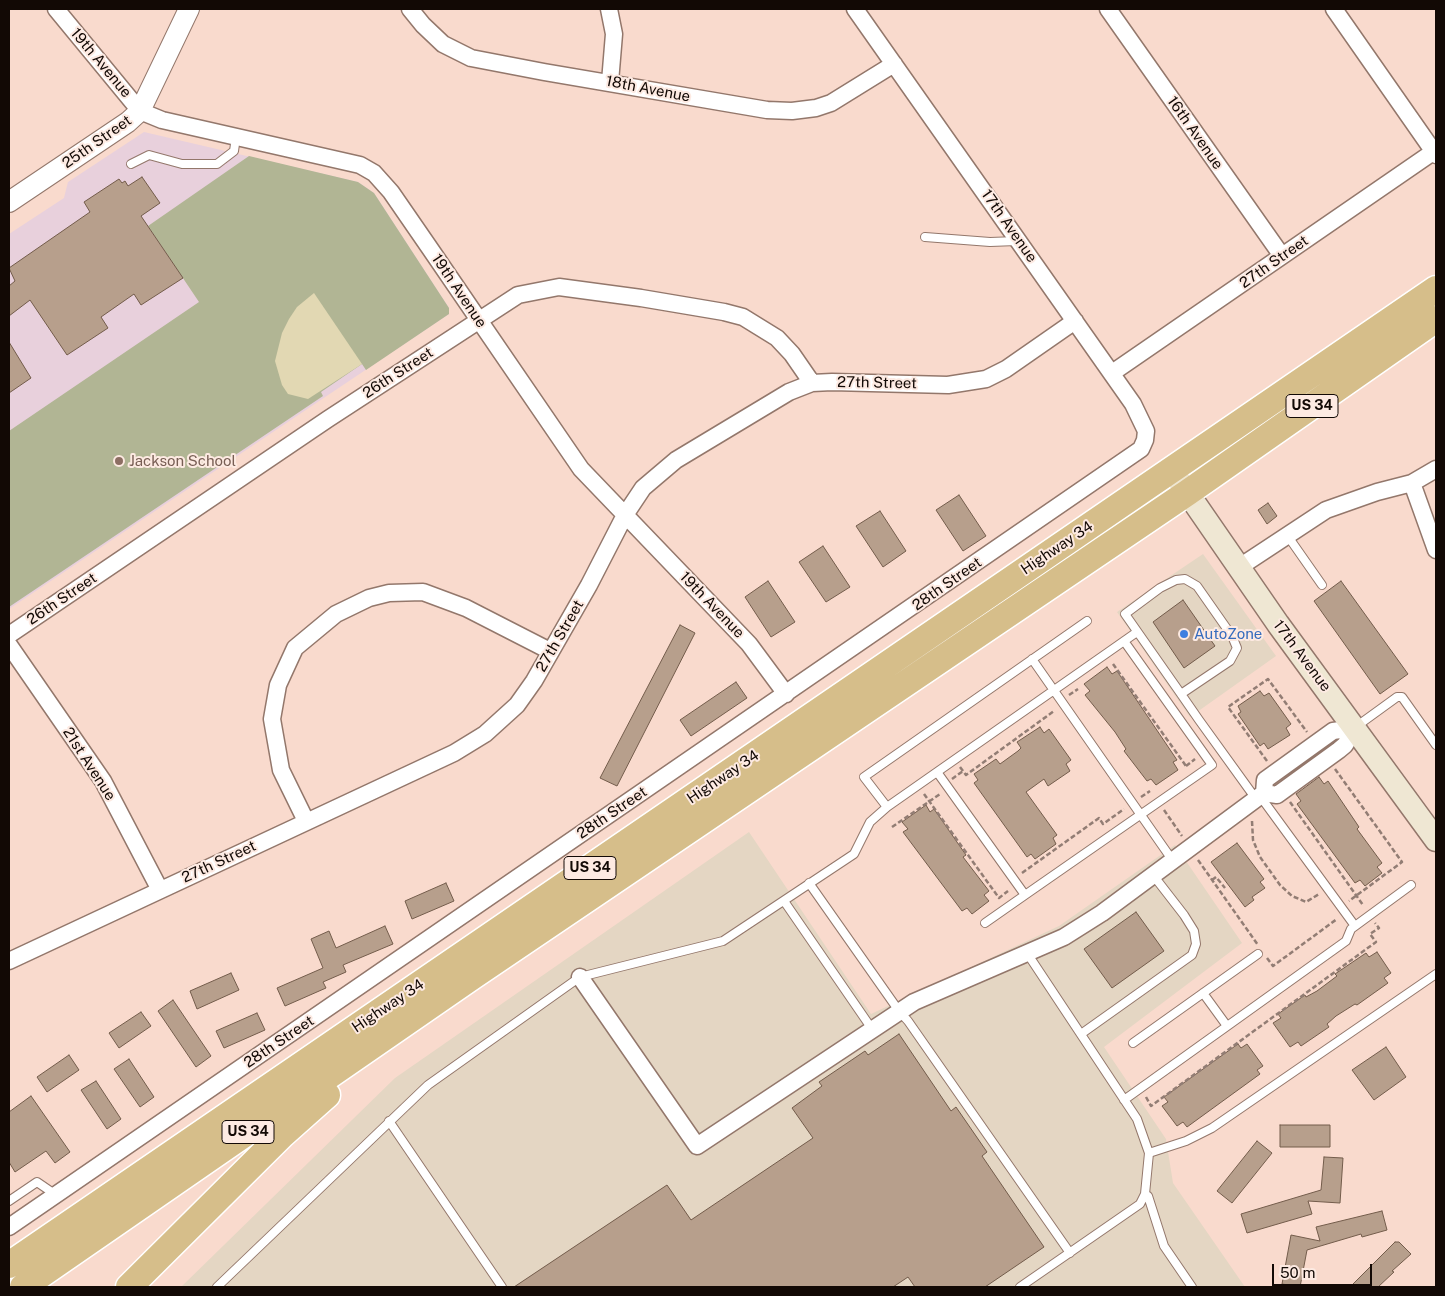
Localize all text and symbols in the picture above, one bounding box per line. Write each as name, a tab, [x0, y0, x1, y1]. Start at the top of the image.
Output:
street label: 19th Avenue	[67, 25, 135, 101]
street label: 18th Avenue	[604, 72, 692, 106]
street label: 16th Avenue	[1163, 93, 1227, 173]
street label: 25th Street	[59, 112, 135, 172]
street label: 17th Avenue	[977, 186, 1041, 266]
street label: 27th Street	[1236, 232, 1312, 292]
street label: 19th Avenue	[428, 251, 490, 331]
street label: 26th Street	[359, 344, 437, 402]
street label: 27th Street	[837, 373, 917, 393]
road number: US 34	[1286, 394, 1338, 418]
place label: Jackson School	[129, 452, 236, 470]
marker: Jackson School	[113, 455, 125, 467]
street label: Highway 34	[1018, 517, 1096, 579]
street label: 28th Street	[909, 554, 985, 614]
street label: 19th Avenue	[676, 568, 748, 642]
street label: 26th Street	[24, 569, 100, 629]
street label: 27th Street	[532, 597, 588, 675]
street label: 17th Avenue	[1269, 617, 1335, 695]
place label: AutoZone	[1194, 625, 1262, 643]
marker: AutoZone	[1178, 628, 1190, 640]
street label: 21st Avenue	[59, 724, 119, 804]
street label: Highway 34	[684, 746, 762, 808]
street label: 28th Street	[574, 783, 650, 843]
street label: 27th Street	[179, 837, 259, 887]
road number: US 34	[564, 856, 616, 880]
street label: Highway 34	[349, 975, 427, 1037]
street label: 28th Street	[241, 1012, 317, 1072]
road number: US 34	[222, 1120, 274, 1144]
scale bar	[1275, 1254, 1375, 1286]
text: 50 m	[1280, 1264, 1315, 1281]

